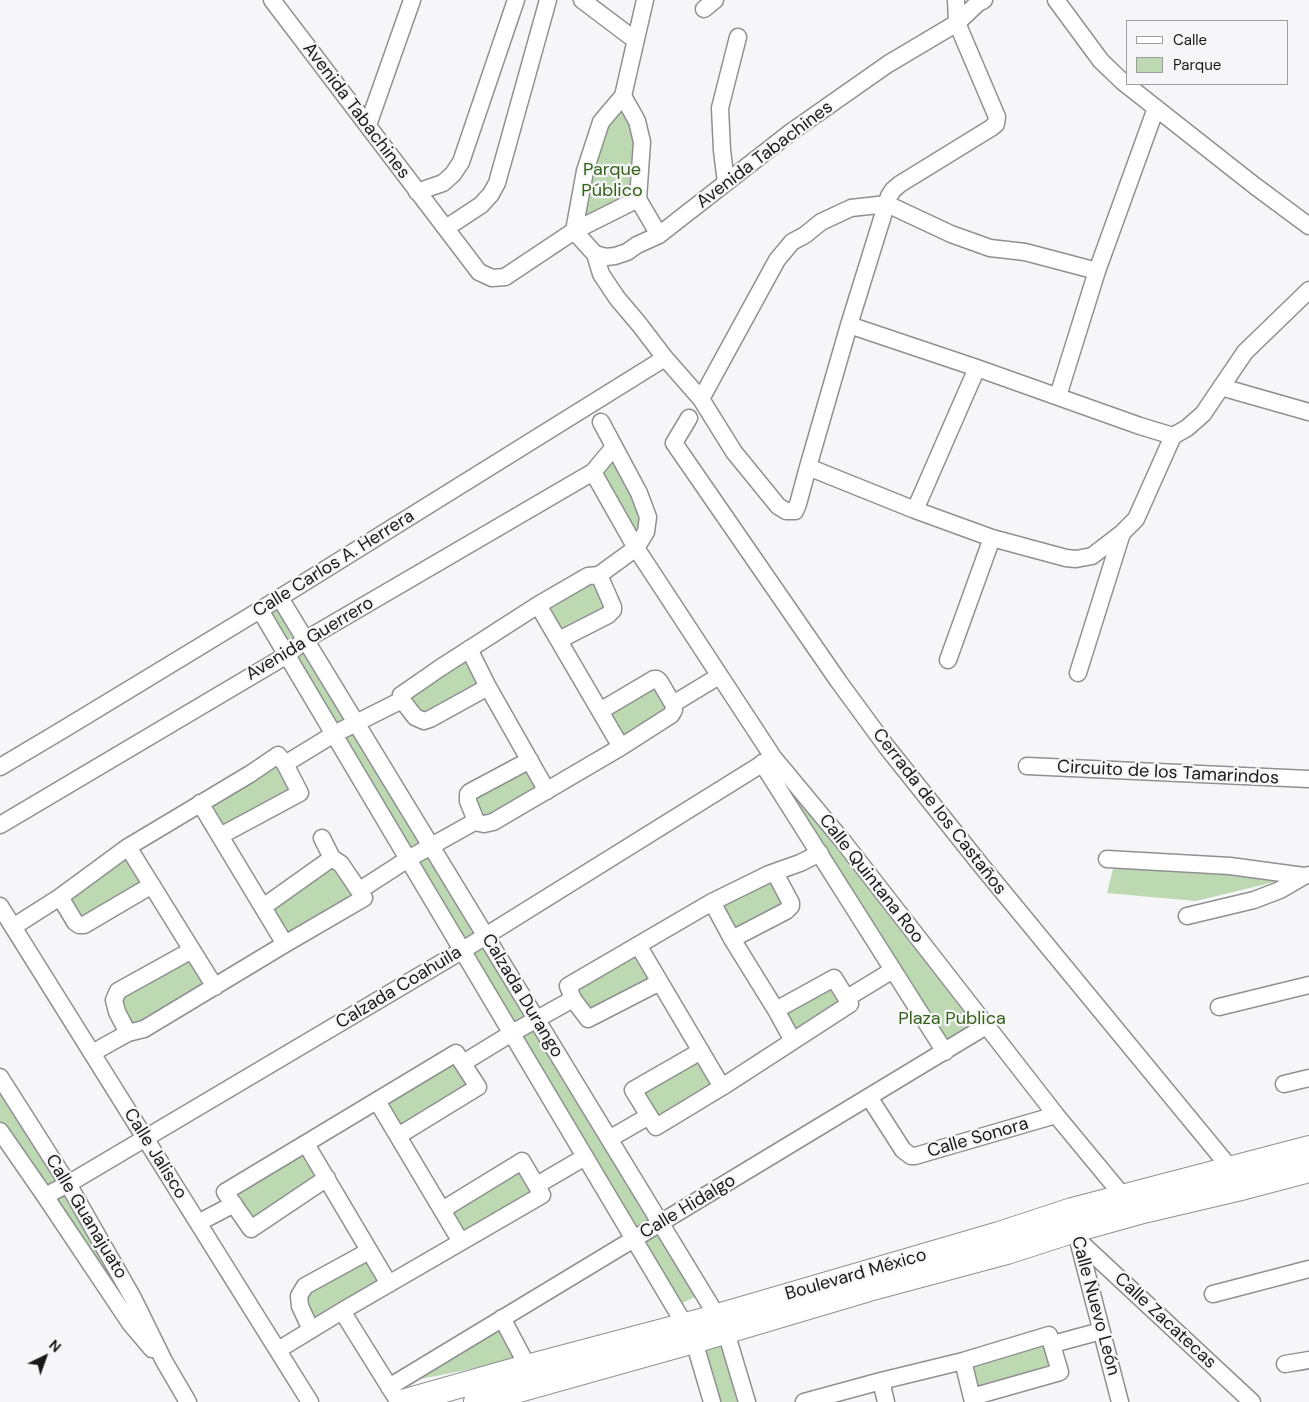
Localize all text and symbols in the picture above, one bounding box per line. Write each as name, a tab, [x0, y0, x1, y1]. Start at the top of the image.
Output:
legend	[1126, 20, 1289, 85]
text: Calle	[1173, 30, 1207, 50]
street label: Avenida Tabachines	[298, 39, 414, 183]
text: Parque	[1173, 55, 1221, 75]
street label: Avenida Tabachines	[693, 97, 837, 213]
park label: Parque Público	[581, 159, 643, 202]
street label: Calle Carlos A. Herrera	[249, 506, 419, 622]
street label: Avenida Guerrero	[242, 592, 378, 686]
street label: Cerrada de los Castaños	[867, 725, 1011, 899]
street label: Circuito de los Tamarindos	[1056, 756, 1280, 790]
street label: Calle Quintana Roo	[814, 810, 928, 948]
street label: Calzada Durango	[477, 930, 567, 1062]
street label: Calzada Coahuila	[332, 942, 466, 1034]
park label: Plaza Publica	[898, 1008, 1006, 1030]
street label: Calle Jalisco	[119, 1105, 191, 1203]
street label: Calle Sonora	[925, 1113, 1031, 1163]
street label: Calle Guanajuato	[40, 1151, 132, 1283]
street label: Calle Hidalgo	[636, 1170, 740, 1244]
street label: Calle Nuevo León	[1066, 1234, 1124, 1378]
street label: Boulevard México	[783, 1244, 929, 1306]
street label: Calle Zacatecas	[1110, 1268, 1220, 1374]
north arrow	[20, 1332, 70, 1382]
text: N	[45, 1336, 65, 1356]

